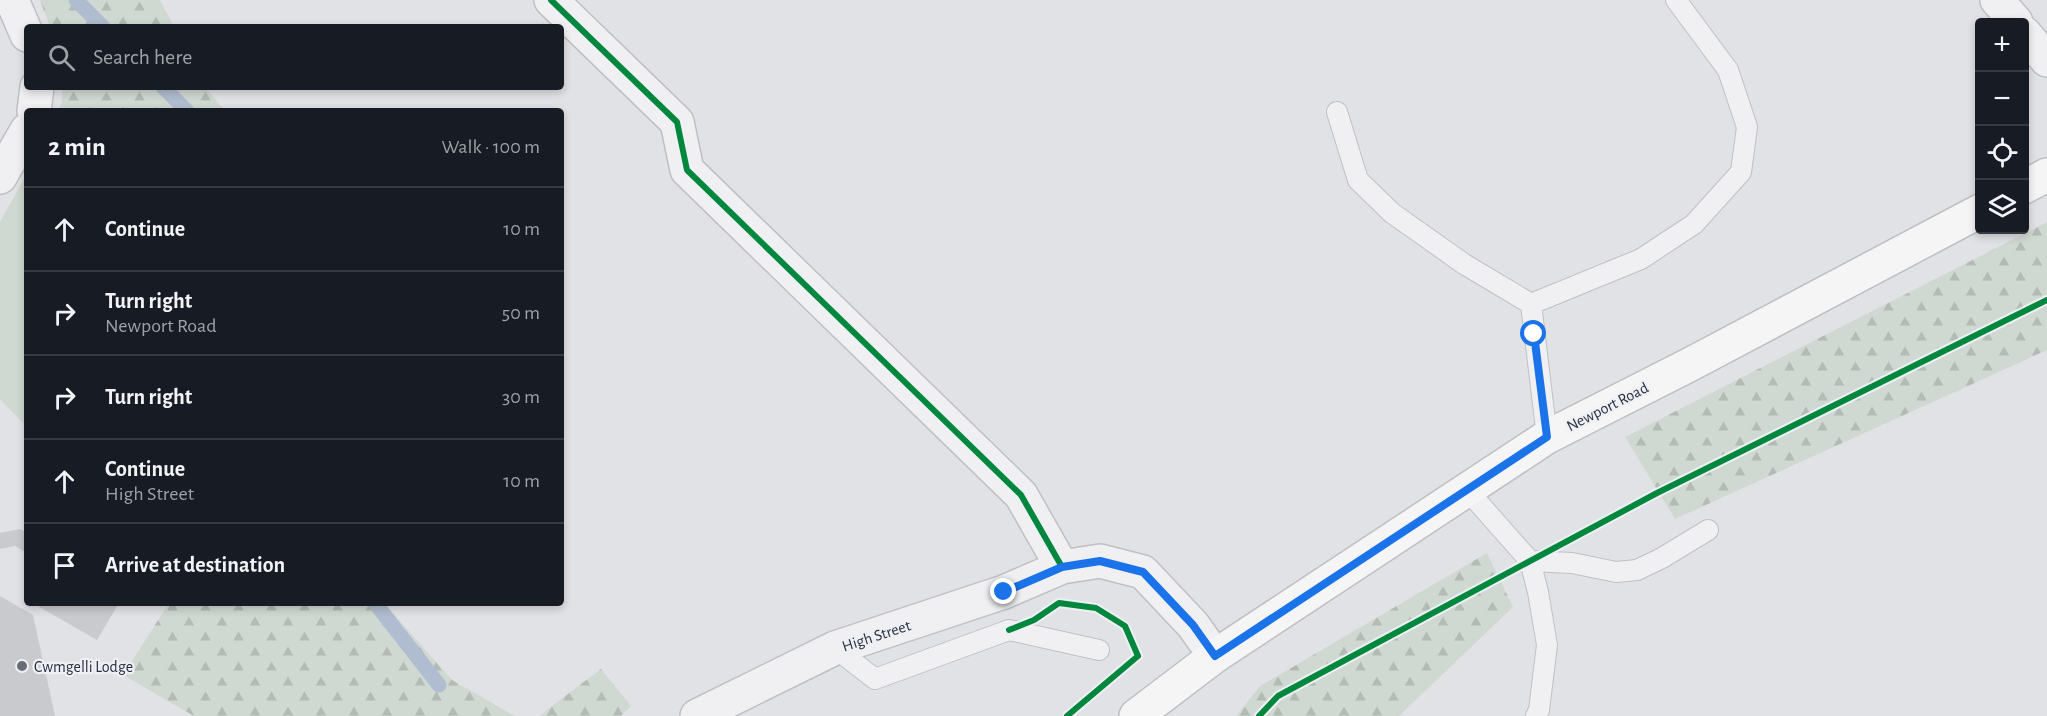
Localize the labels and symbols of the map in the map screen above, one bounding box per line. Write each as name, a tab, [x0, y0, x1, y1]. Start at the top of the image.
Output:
route start	[1520, 320, 1546, 346]
street label: Newport Road	[1564, 379, 1651, 434]
route end	[990, 578, 1016, 604]
street label: High Street	[840, 617, 913, 655]
marker: Cwmgelli Lodge	[15, 659, 29, 673]
place label: Cwmgelli Lodge	[34, 659, 133, 675]

